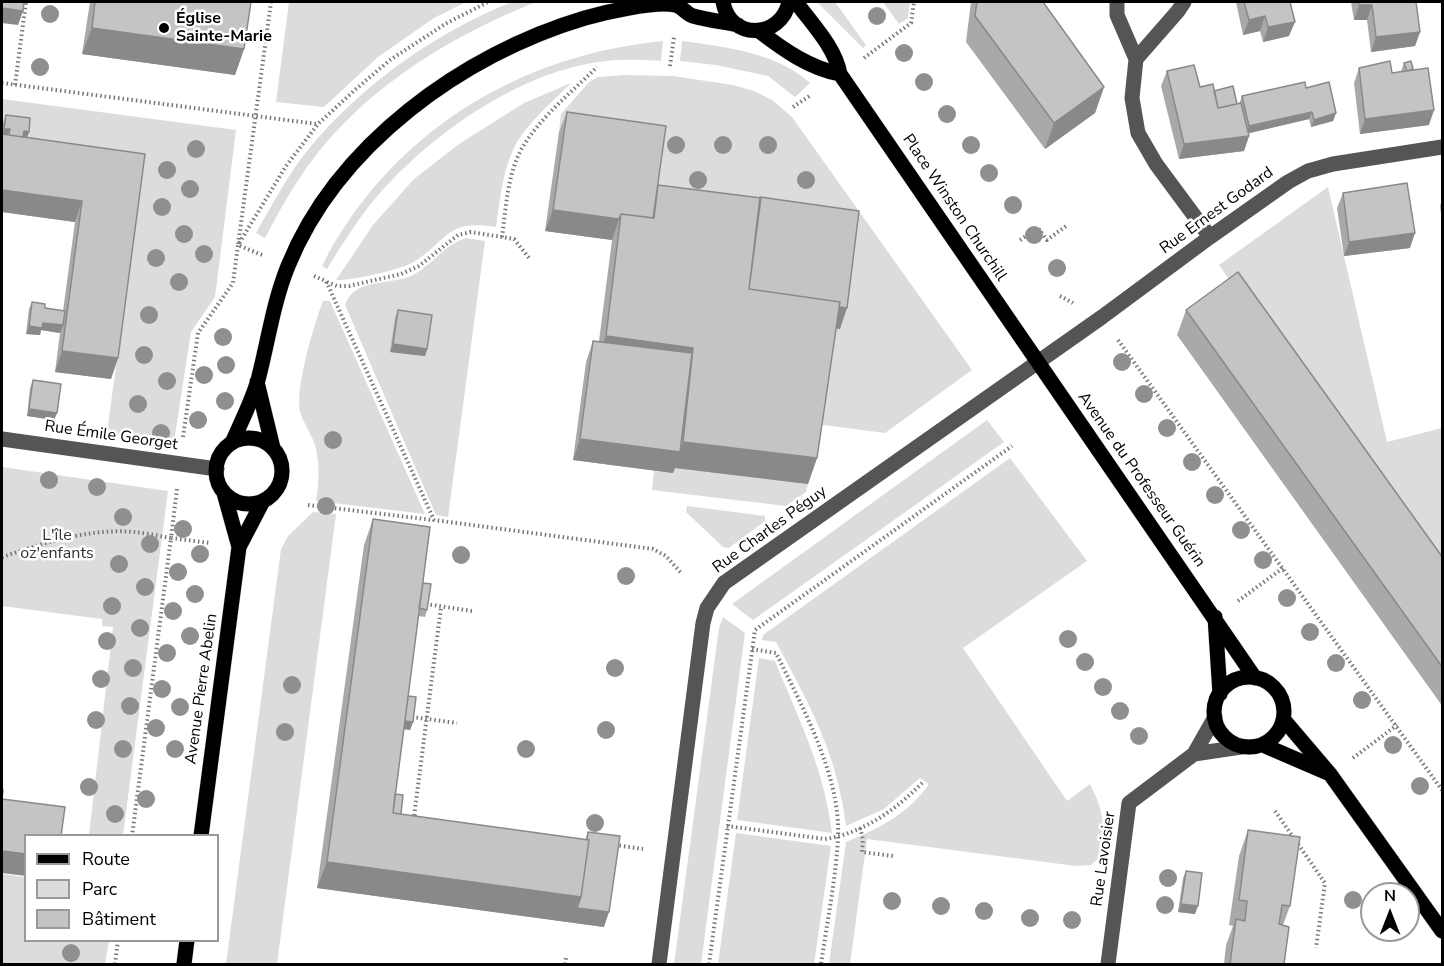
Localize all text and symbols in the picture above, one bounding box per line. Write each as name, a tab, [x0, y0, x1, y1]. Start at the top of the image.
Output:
place label: Église Sainte-Marie	[176, 9, 272, 47]
marker: Église Sainte-Marie	[157, 21, 171, 35]
street label: Place Winston Churchill	[898, 131, 1010, 285]
street label: Rue Ernest Godard	[1157, 163, 1277, 259]
street label: Avenue du Professeur Guérin	[1073, 389, 1209, 571]
street label: Rue Émile Georget	[43, 417, 179, 455]
street label: Rue Charles Péguy	[709, 482, 831, 578]
park label: L'île oz'enfants	[20, 526, 94, 564]
street label: Avenue Pierre Abelin	[182, 612, 222, 766]
street label: Rue Lavoisier	[1088, 810, 1120, 908]
legend	[24, 834, 219, 942]
text: Route	[82, 847, 130, 871]
text: Parc	[82, 877, 117, 901]
north arrow	[1360, 882, 1420, 942]
text: N	[1384, 885, 1396, 907]
text: Bâtiment	[82, 907, 156, 931]

